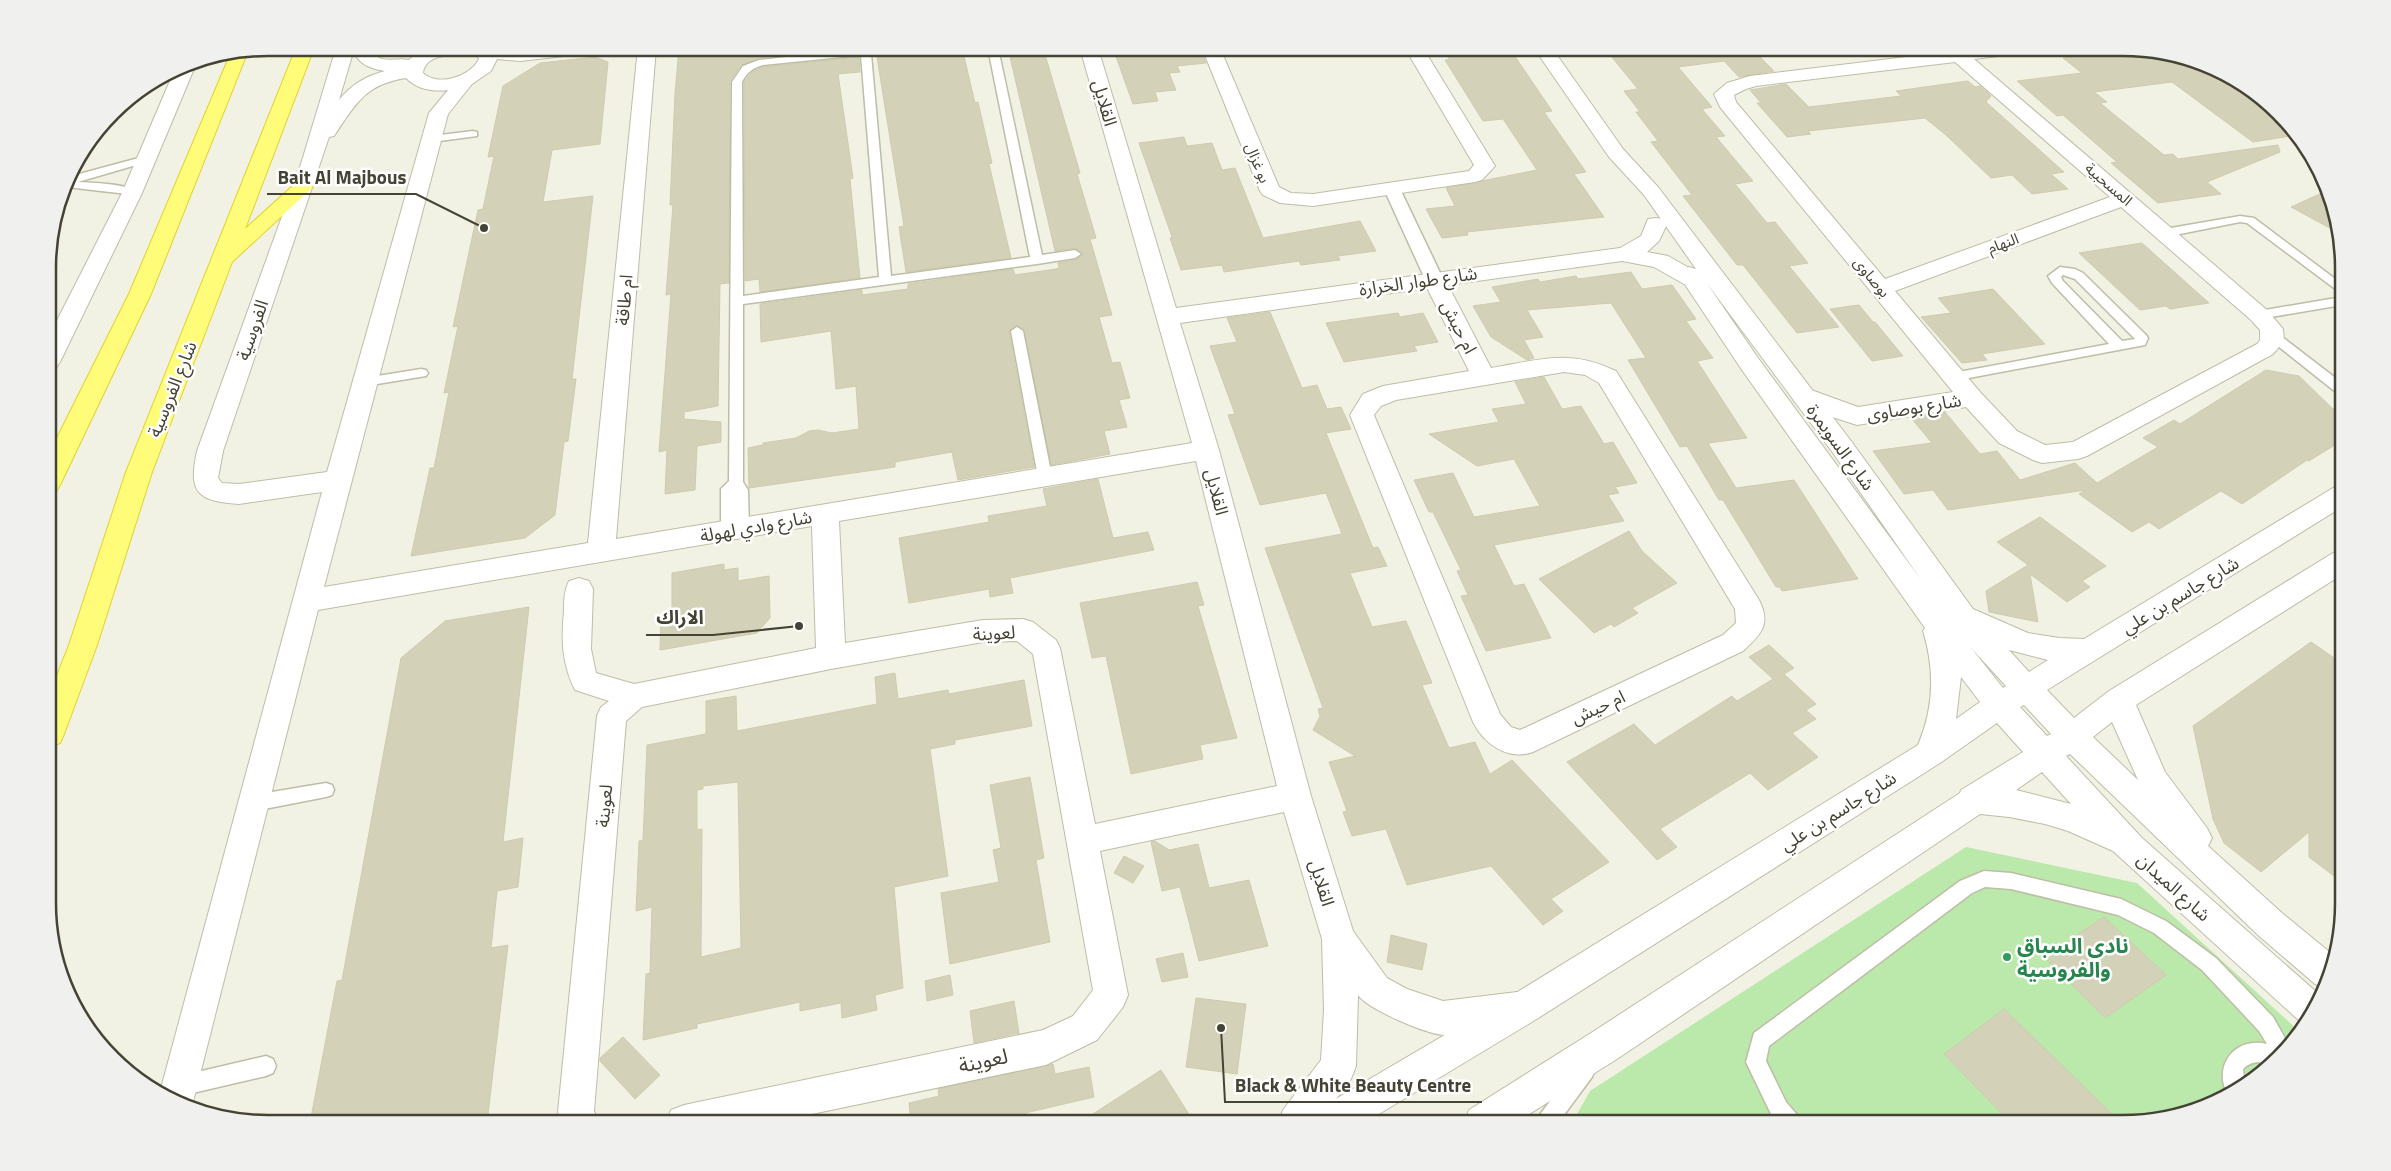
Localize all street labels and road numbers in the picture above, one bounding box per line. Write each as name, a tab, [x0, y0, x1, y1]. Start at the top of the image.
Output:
street label: القلايل	[1086, 77, 1124, 129]
street label: بو غزال	[1240, 139, 1276, 187]
street label: المسحبية	[2080, 157, 2138, 211]
street label: النهام	[1984, 227, 2022, 259]
street label: بوصاوى	[1848, 252, 1896, 302]
street label: شارع طوار الخرارة	[1357, 259, 1479, 304]
street label: ام طاقة	[608, 273, 641, 327]
street label: ام حيش	[1433, 295, 1484, 359]
street label: الفروسية	[229, 296, 275, 364]
street label: شارع الفروسية	[140, 337, 204, 442]
street label: شارع بوصاوى	[1865, 386, 1963, 429]
street label: شارع السويمرة	[1799, 398, 1882, 496]
street label: القلايل	[1198, 466, 1236, 518]
street label: شارع وادي لهولة	[698, 503, 814, 550]
street label: شارع جاسم بن علي	[2116, 549, 2244, 642]
street label: لعوينة	[972, 618, 1016, 648]
street label: ام حيش	[1566, 683, 1630, 732]
street label: شارع جاسم بن علي	[1775, 764, 1902, 858]
street label: لعوينة	[589, 783, 619, 829]
street label: شارع الميدان	[2130, 846, 2217, 928]
street label: القلايل	[1302, 856, 1342, 910]
street label: لعوينة	[955, 1039, 1011, 1081]

